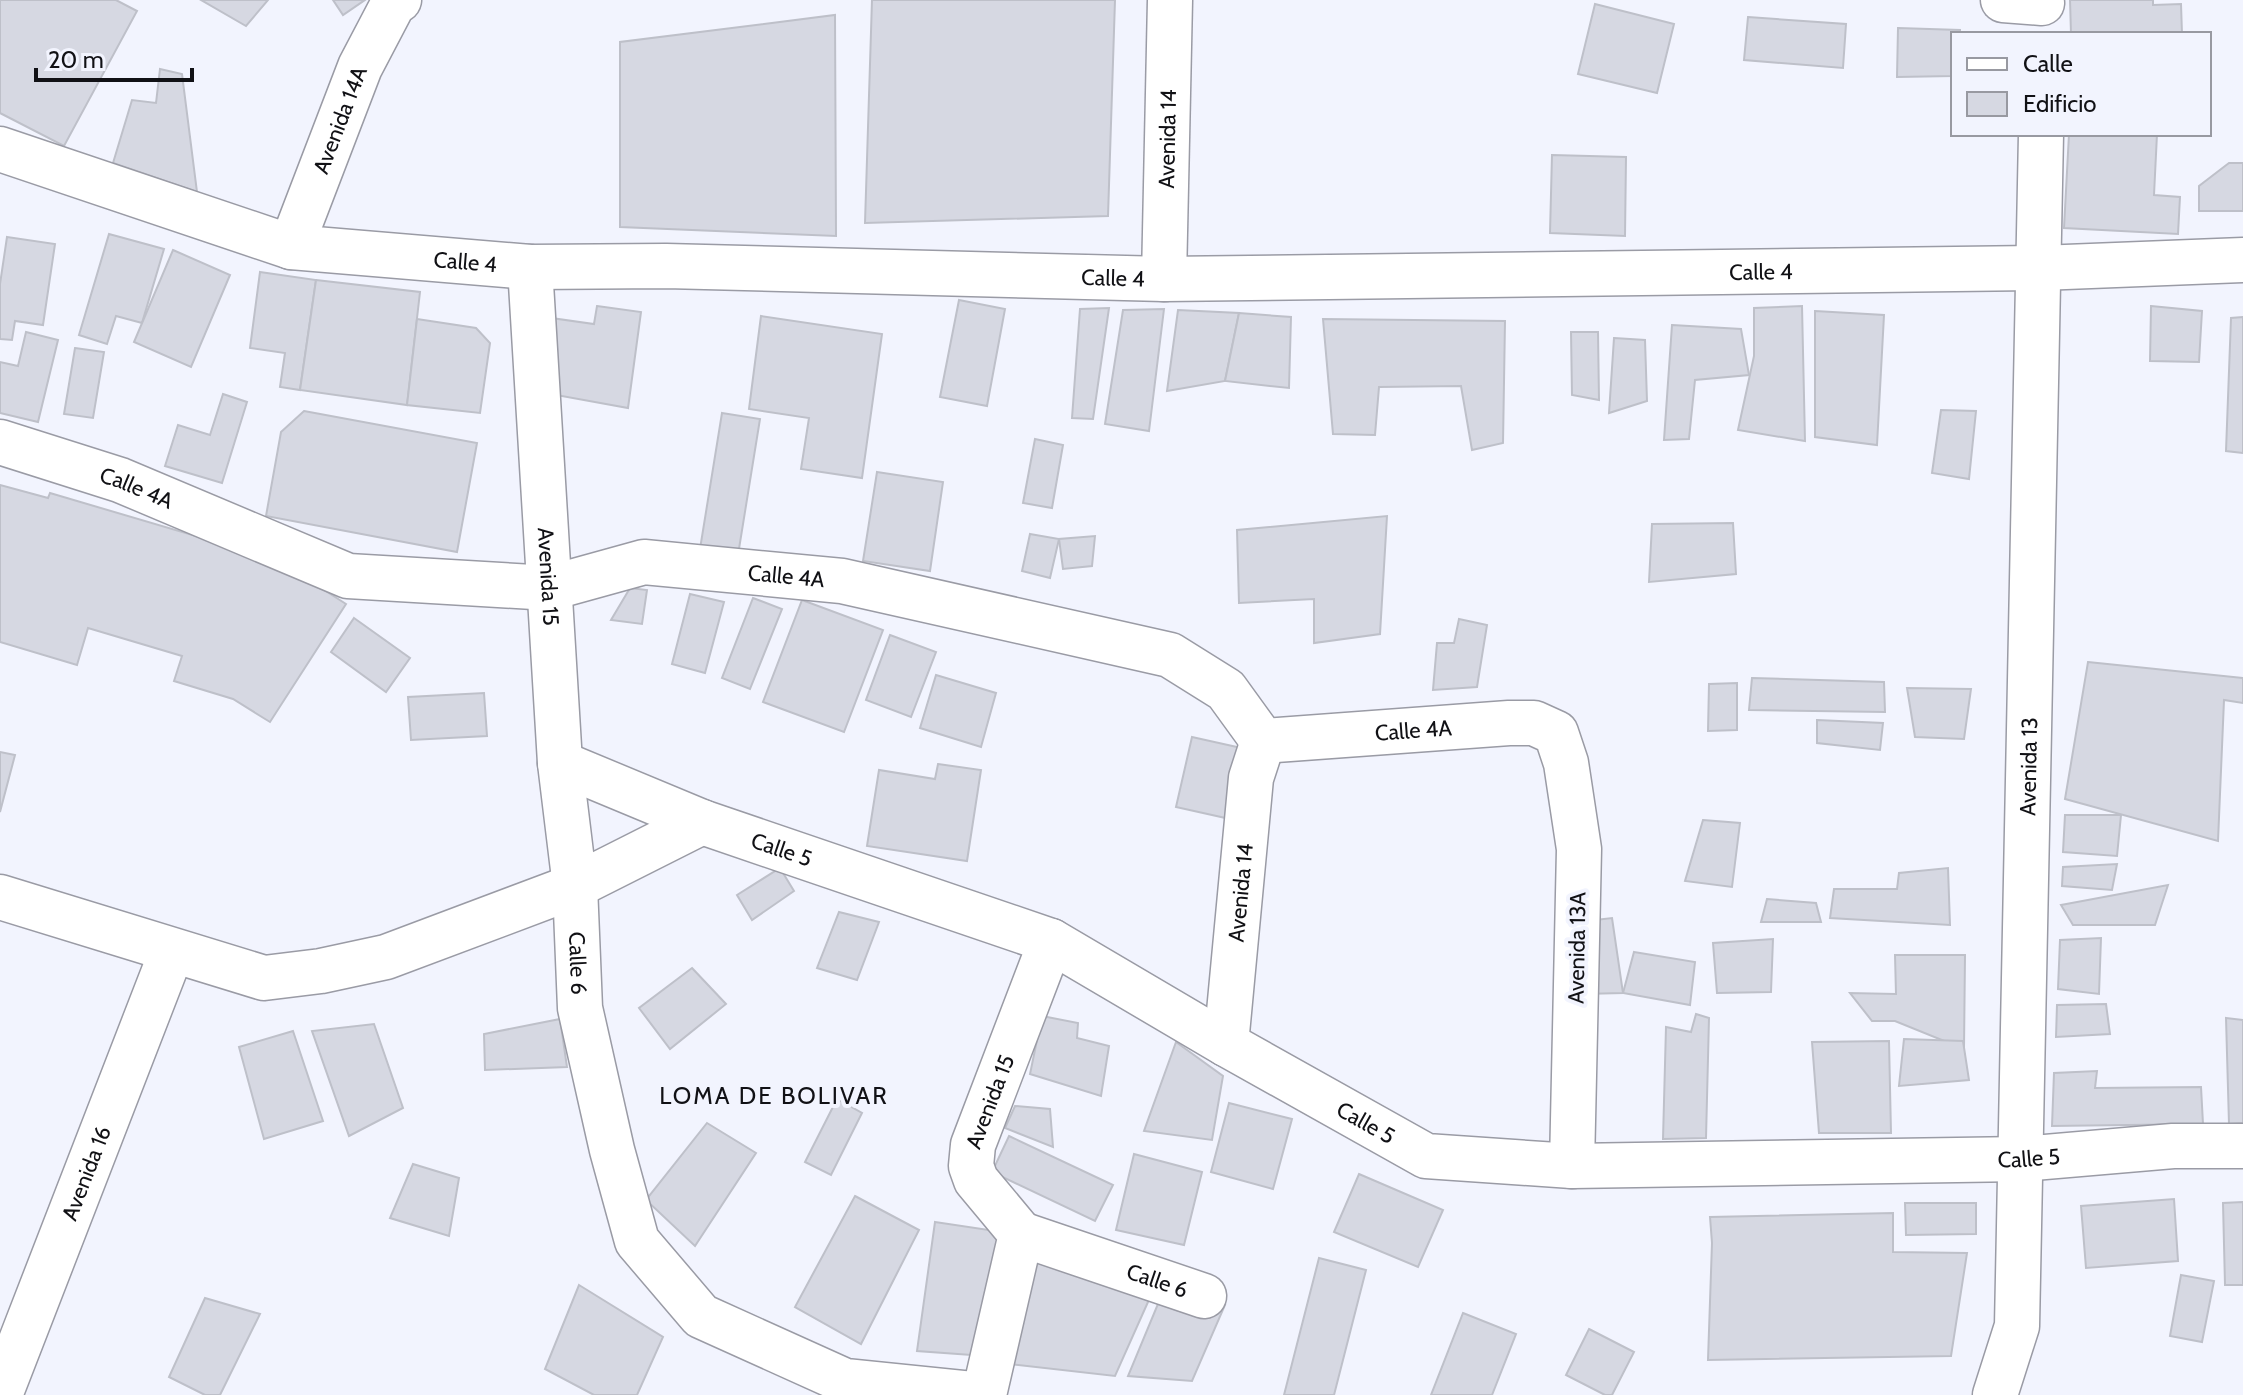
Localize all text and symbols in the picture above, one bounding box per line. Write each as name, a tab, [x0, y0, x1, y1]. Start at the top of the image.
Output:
scale bar	[36, 32, 192, 82]
legend	[1951, 32, 2211, 136]
text: 20 m	[48, 45, 104, 74]
text: Calle	[2023, 49, 2073, 78]
street label: Avenida 14A	[307, 62, 373, 178]
street label: Avenida 14	[1152, 89, 1182, 189]
text: Edificio	[2023, 89, 2097, 118]
street label: Calle 4	[433, 245, 498, 278]
street label: Calle 4	[1729, 258, 1793, 285]
street label: Calle 4	[1081, 263, 1145, 292]
street label: Calle 4A	[97, 461, 178, 515]
street label: Avenida 15	[532, 526, 565, 626]
street label: Calle 4A	[747, 559, 826, 593]
street label: Calle 4A	[1374, 714, 1453, 746]
street label: Avenida 13	[2014, 717, 2043, 816]
street label: Calle 5	[748, 826, 816, 872]
street label: Avenida 14	[1222, 842, 1258, 943]
street label: Avenida 13A	[1563, 891, 1591, 1004]
street label: Calle 6	[563, 931, 593, 995]
street label: Avenida 15	[959, 1051, 1020, 1152]
district label: LOMA DE BOLIVAR	[659, 1081, 889, 1110]
street label: Calle 5	[1332, 1095, 1400, 1149]
street label: Avenida 16	[55, 1122, 116, 1224]
street label: Calle 5	[1997, 1142, 2061, 1173]
street label: Calle 6	[1123, 1257, 1192, 1303]

